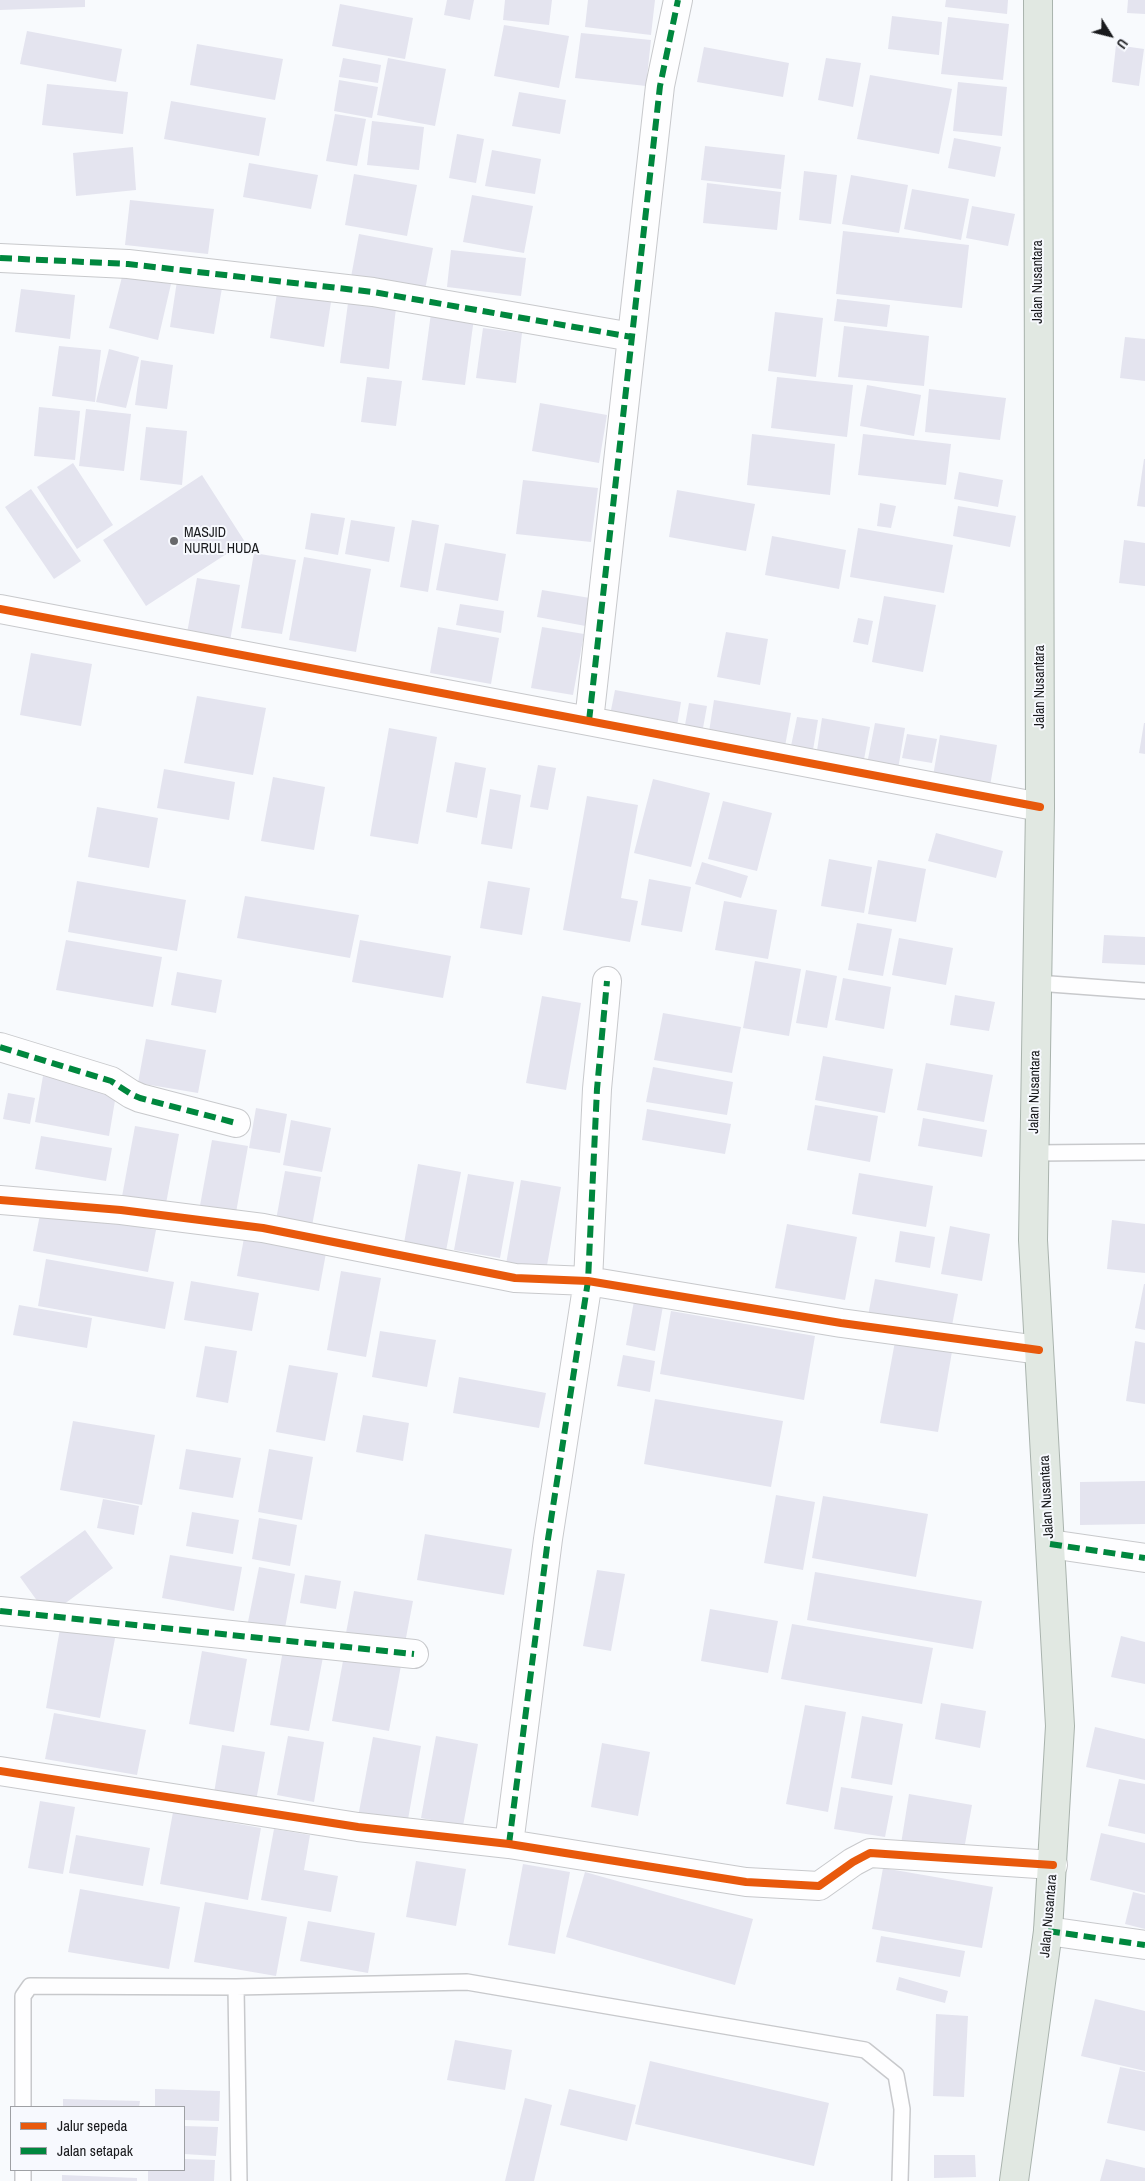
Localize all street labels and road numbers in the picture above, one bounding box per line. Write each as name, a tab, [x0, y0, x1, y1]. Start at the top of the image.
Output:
street label: Jalan Nusantara	[1030, 240, 1046, 324]
street label: Jalan Nusantara	[1032, 645, 1048, 729]
street label: Jalan Nusantara	[1026, 1050, 1044, 1134]
street label: Jalan Nusantara	[1036, 1455, 1058, 1539]
street label: Jalan Nusantara	[1037, 1874, 1061, 1958]

